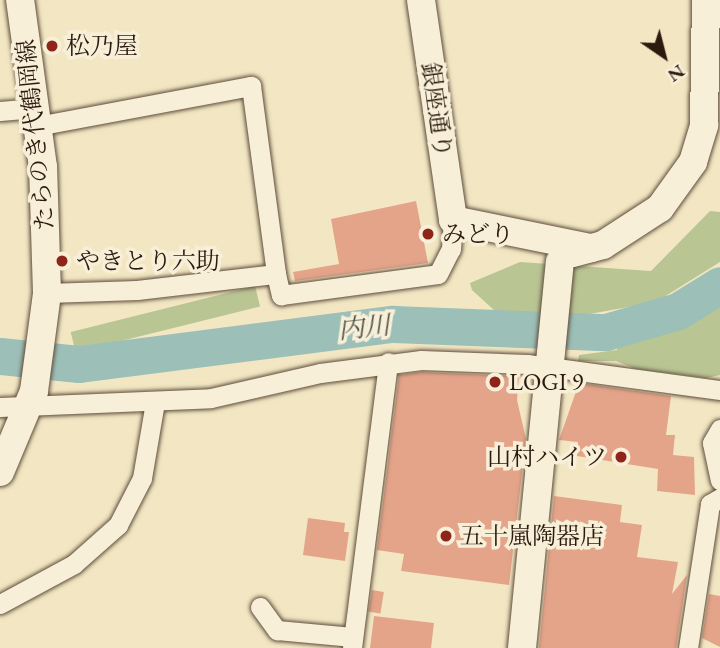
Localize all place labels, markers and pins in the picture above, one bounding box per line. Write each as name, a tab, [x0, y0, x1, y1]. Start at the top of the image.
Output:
place label: 松乃屋	[66, 32, 138, 60]
marker: 松乃屋	[44, 38, 60, 54]
place label: みどり	[442, 220, 514, 248]
marker: みどり	[420, 226, 436, 242]
place label: やきとり六助	[76, 247, 220, 275]
marker: やきとり六助	[54, 253, 70, 269]
place label: LOGI 9	[509, 368, 583, 396]
marker: LOGI 9	[487, 374, 503, 390]
place label: 山村ハイツ	[487, 443, 607, 471]
marker: 山村ハイツ	[613, 449, 629, 465]
place label: 五十嵐陶器店	[460, 522, 604, 550]
marker: 五十嵐陶器店	[438, 528, 454, 544]

